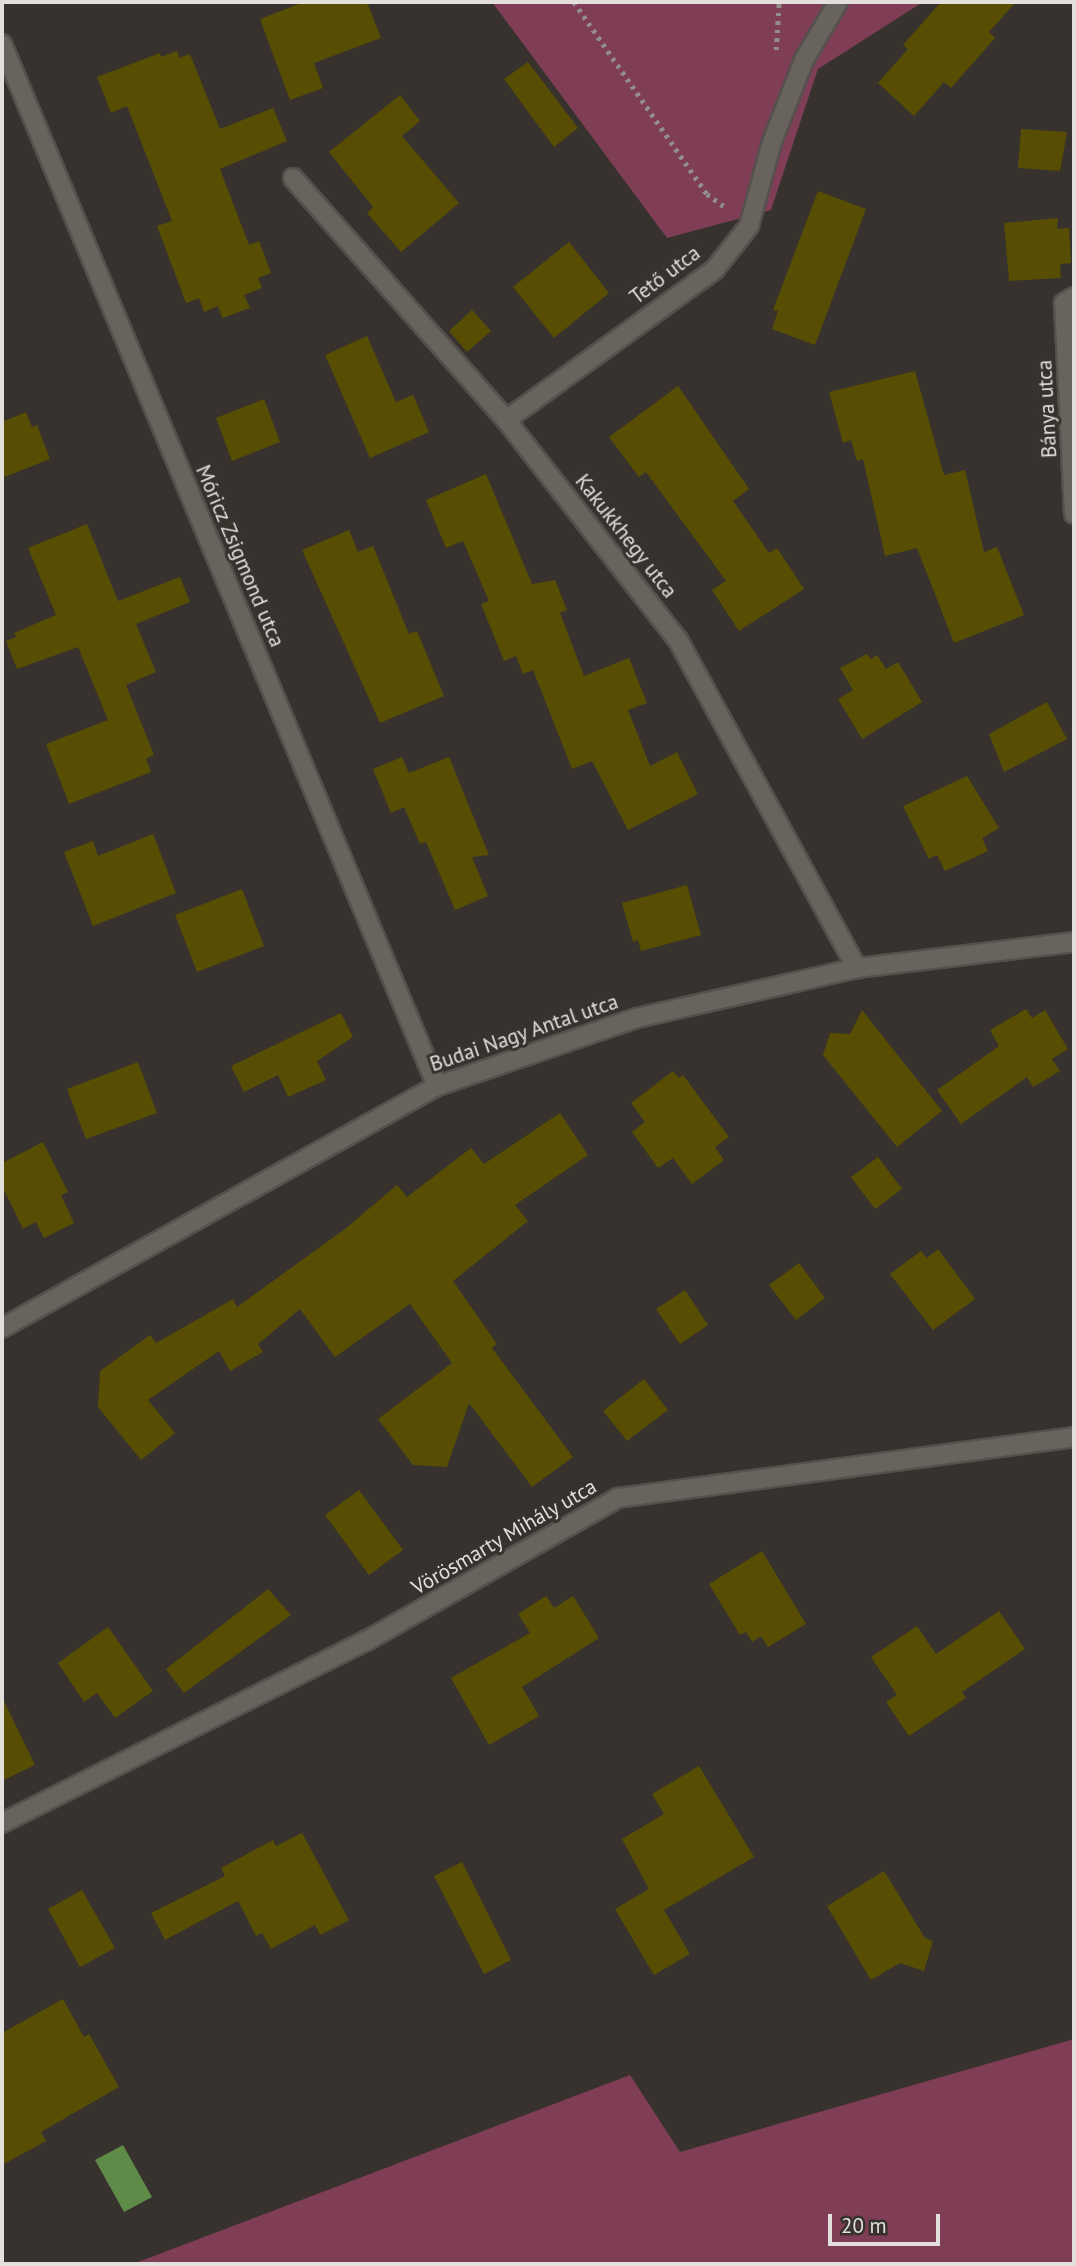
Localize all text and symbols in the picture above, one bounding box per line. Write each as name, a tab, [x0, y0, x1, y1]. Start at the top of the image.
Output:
street label: Tető utca	[625, 240, 705, 310]
street label: Bánya utca	[1032, 359, 1062, 459]
street label: Móricz Zsigmond utca	[190, 461, 290, 651]
street label: Kakukkhegy utca	[570, 469, 682, 603]
street label: Budai Nagy Antal utca	[426, 989, 622, 1077]
street label: Vörösmarty Mihály utca	[406, 1473, 602, 1601]
scale bar	[831, 2200, 943, 2244]
text: 20 m	[841, 2212, 887, 2239]

